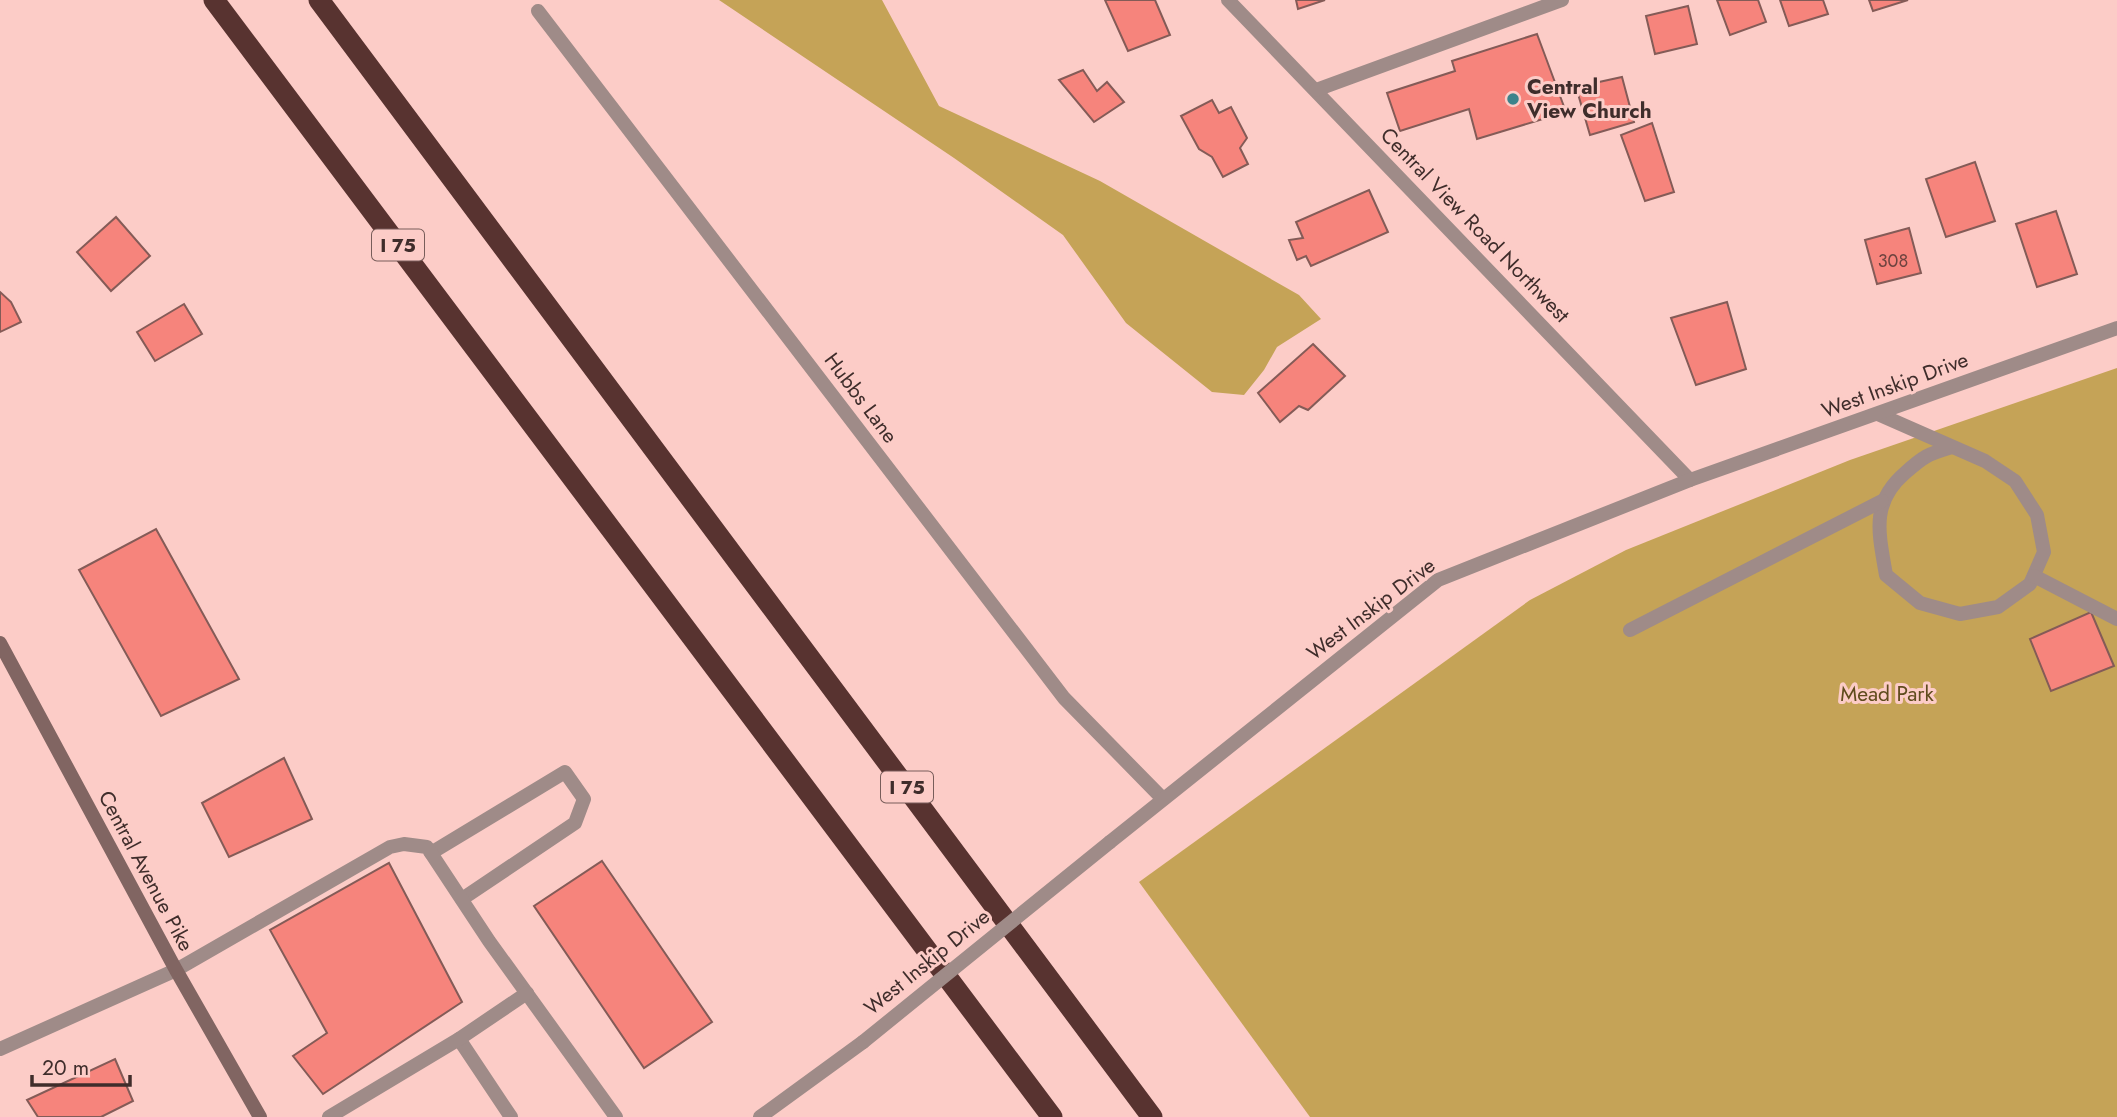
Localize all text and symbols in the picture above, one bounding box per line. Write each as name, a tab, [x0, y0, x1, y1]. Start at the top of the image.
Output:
place label: Central View Church	[1526, 72, 1652, 126]
marker: Central View Church	[1505, 91, 1521, 107]
street label: Central View Road Northwest	[1374, 121, 1576, 329]
road number: I 75	[372, 230, 424, 260]
house number: 308	[1878, 248, 1908, 274]
street label: West Inskip Drive	[1818, 345, 1973, 425]
street label: Hubbs Lane	[817, 347, 905, 450]
street label: West Inskip Drive	[1300, 551, 1442, 667]
park label: Mead Park	[1840, 679, 1935, 709]
road number: I 75	[881, 772, 933, 802]
street label: Central Avenue Pike	[91, 785, 201, 957]
street label: West Inskip Drive	[858, 902, 996, 1022]
scale bar	[32, 1044, 130, 1088]
text: 20 m	[42, 1053, 89, 1083]

